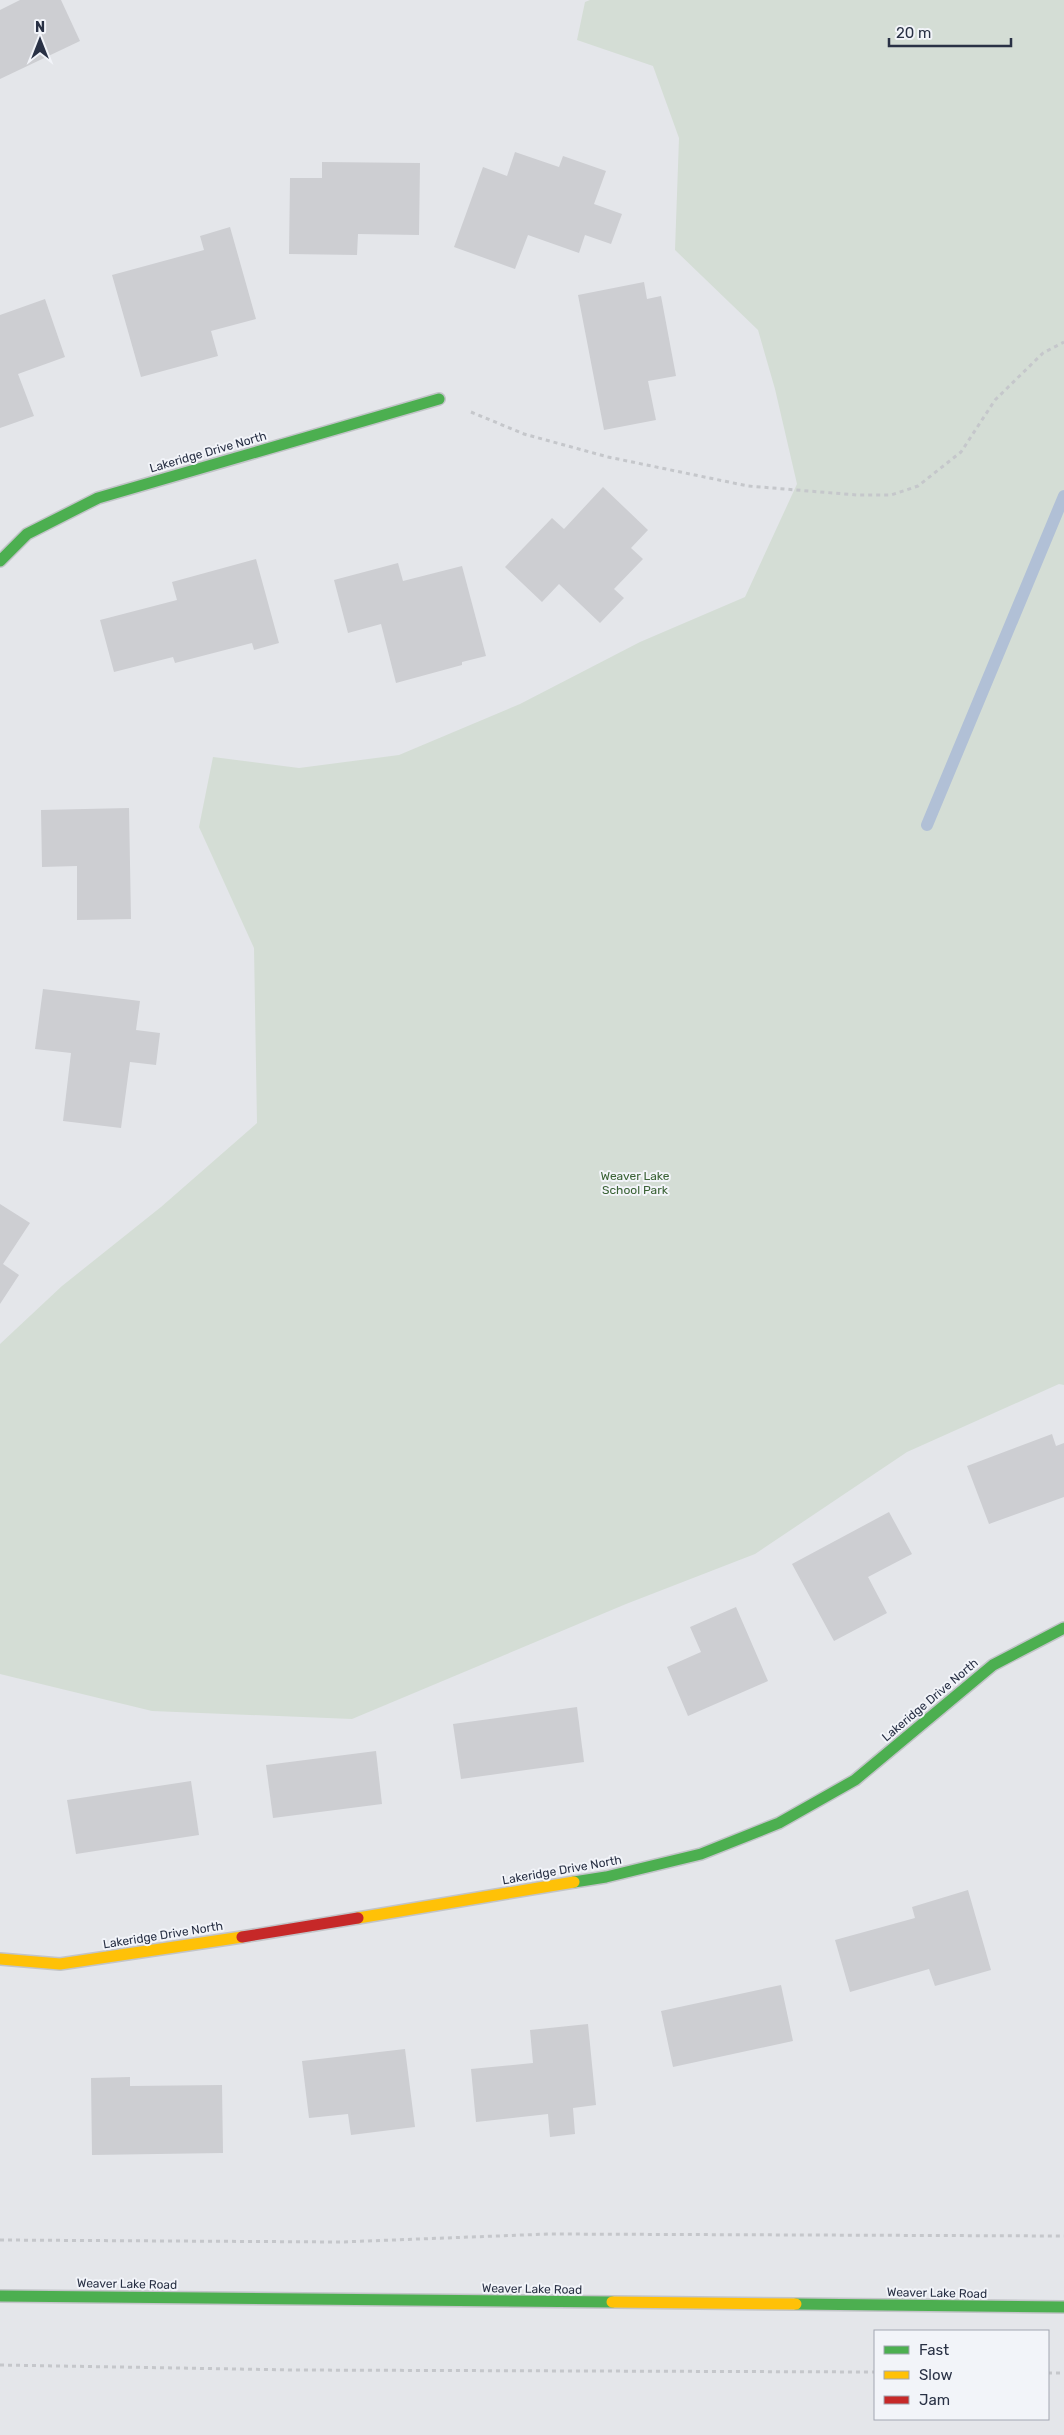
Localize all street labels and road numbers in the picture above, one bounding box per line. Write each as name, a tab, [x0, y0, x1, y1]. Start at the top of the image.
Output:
street label: Lakeridge Drive North	[148, 429, 268, 475]
street label: Lakeridge Drive North	[879, 1656, 981, 1744]
street label: Lakeridge Drive North	[501, 1853, 623, 1887]
street label: Lakeridge Drive North	[102, 1919, 224, 1951]
street label: Weaver Lake Road	[77, 2276, 177, 2292]
street label: Weaver Lake Road	[482, 2281, 582, 2297]
street label: Weaver Lake Road	[887, 2285, 987, 2301]

